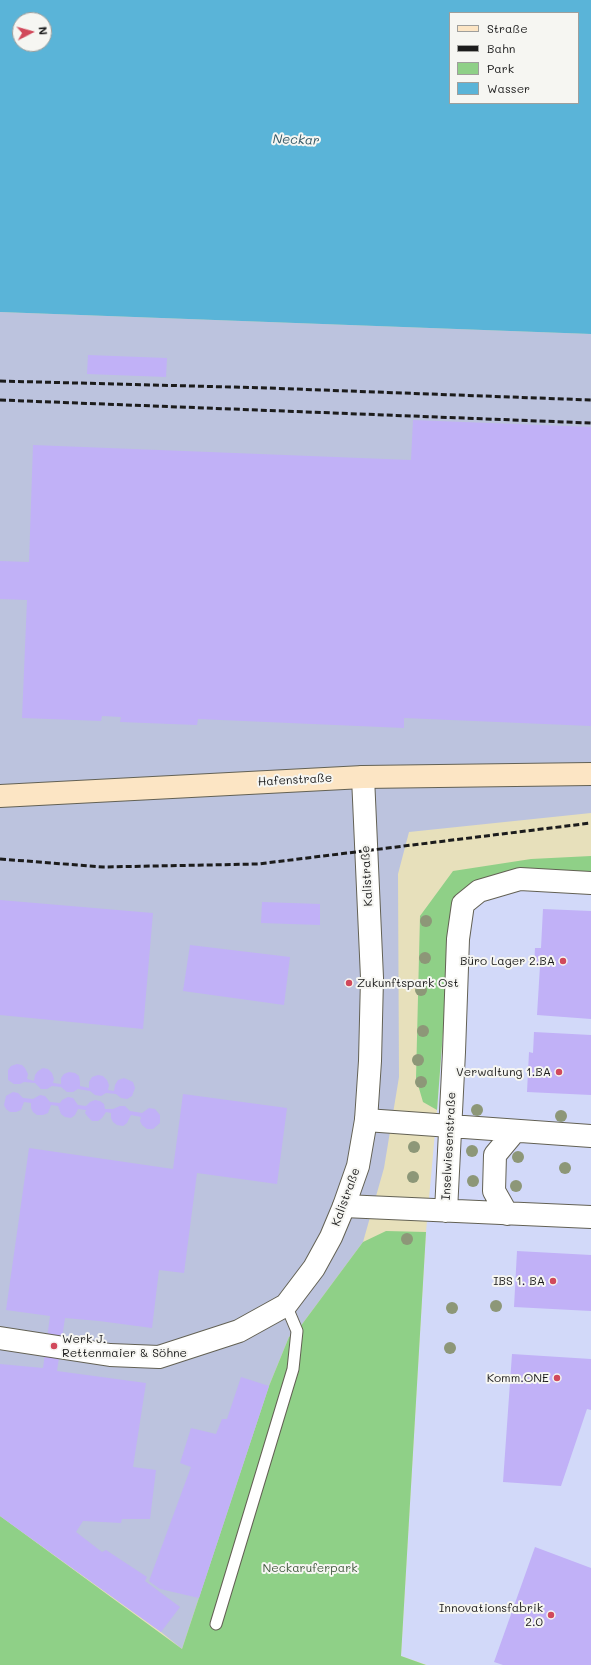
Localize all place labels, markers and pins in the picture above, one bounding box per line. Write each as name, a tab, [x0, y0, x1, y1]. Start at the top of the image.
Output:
place label: Büro Lager 2.BA	[460, 954, 555, 968]
marker: Büro Lager 2.BA	[558, 956, 568, 966]
place label: Zukunftspark Ost	[357, 976, 459, 990]
marker: Zukunftspark Ost	[344, 978, 354, 988]
place label: Verwaltung 1.BA	[456, 1065, 551, 1079]
marker: Verwaltung 1.BA	[554, 1067, 564, 1077]
place label: IBS 1. BA	[493, 1274, 545, 1288]
marker: IBS 1. BA	[548, 1276, 558, 1286]
place label: Werk J. Rettenmaier & Söhne	[62, 1332, 187, 1360]
marker: Werk J. Rettenmaier & Söhne	[49, 1341, 59, 1351]
place label: Komm.ONE	[487, 1371, 549, 1385]
marker: Komm.ONE	[552, 1373, 562, 1383]
place label: Innovationsfabrik 2.0	[439, 1601, 543, 1629]
marker: Innovationsfabrik 2.0	[546, 1610, 556, 1620]

